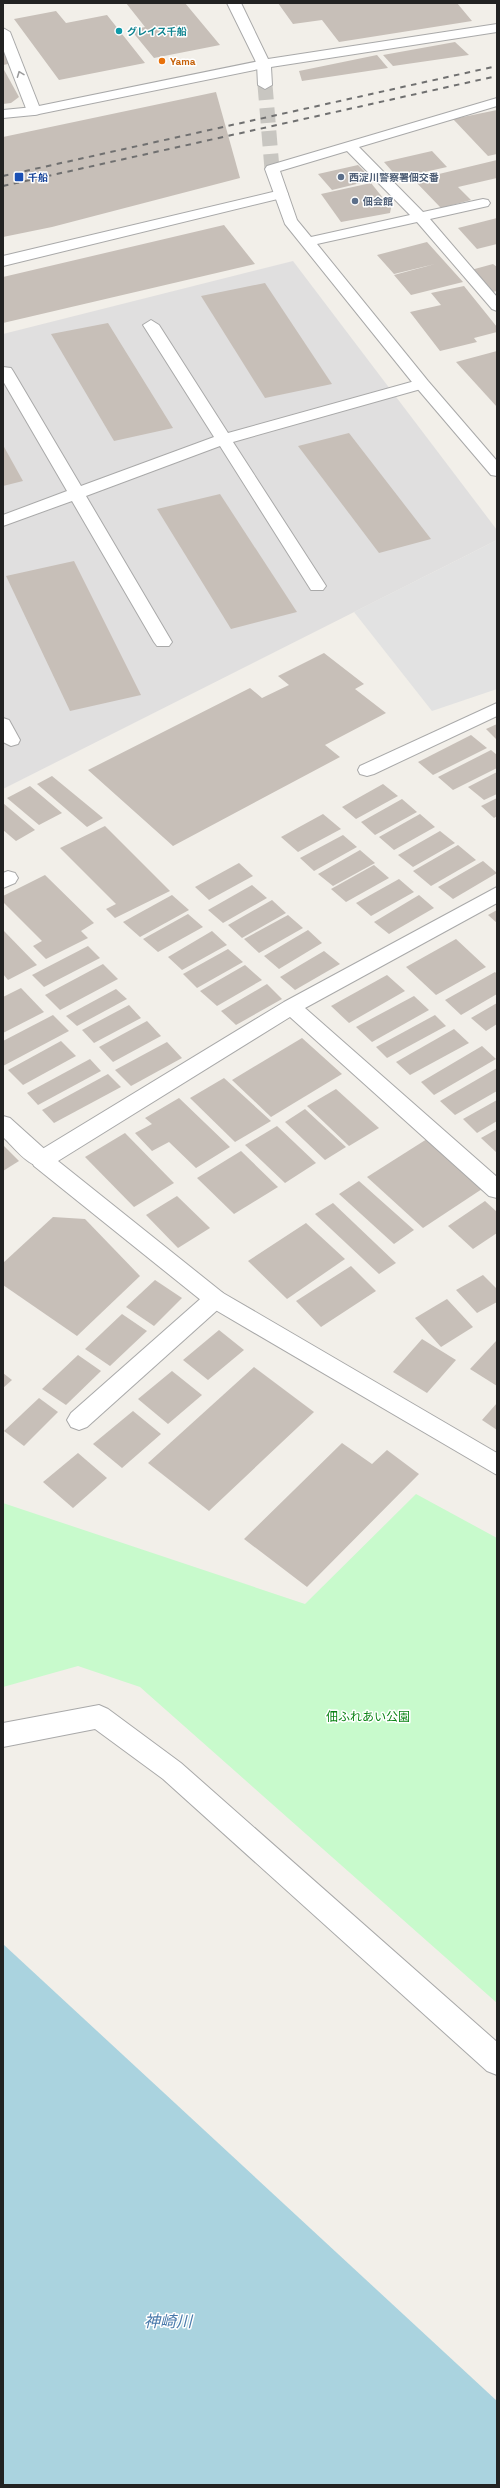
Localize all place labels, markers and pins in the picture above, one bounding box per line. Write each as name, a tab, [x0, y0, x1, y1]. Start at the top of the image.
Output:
place label: グレイス千船	[127, 25, 187, 38]
marker: グレイス千船	[114, 26, 124, 36]
place label: Yama	[170, 55, 196, 68]
marker: Yama	[157, 56, 167, 66]
marker: 千船	[13, 171, 25, 183]
place label: 千船	[28, 171, 48, 184]
place label: 西淀川警察署佃交番	[349, 171, 439, 184]
marker: 西淀川警察署佃交番	[336, 172, 346, 182]
place label: 佃会館	[362, 195, 393, 208]
marker: 佃会館	[350, 196, 360, 206]

